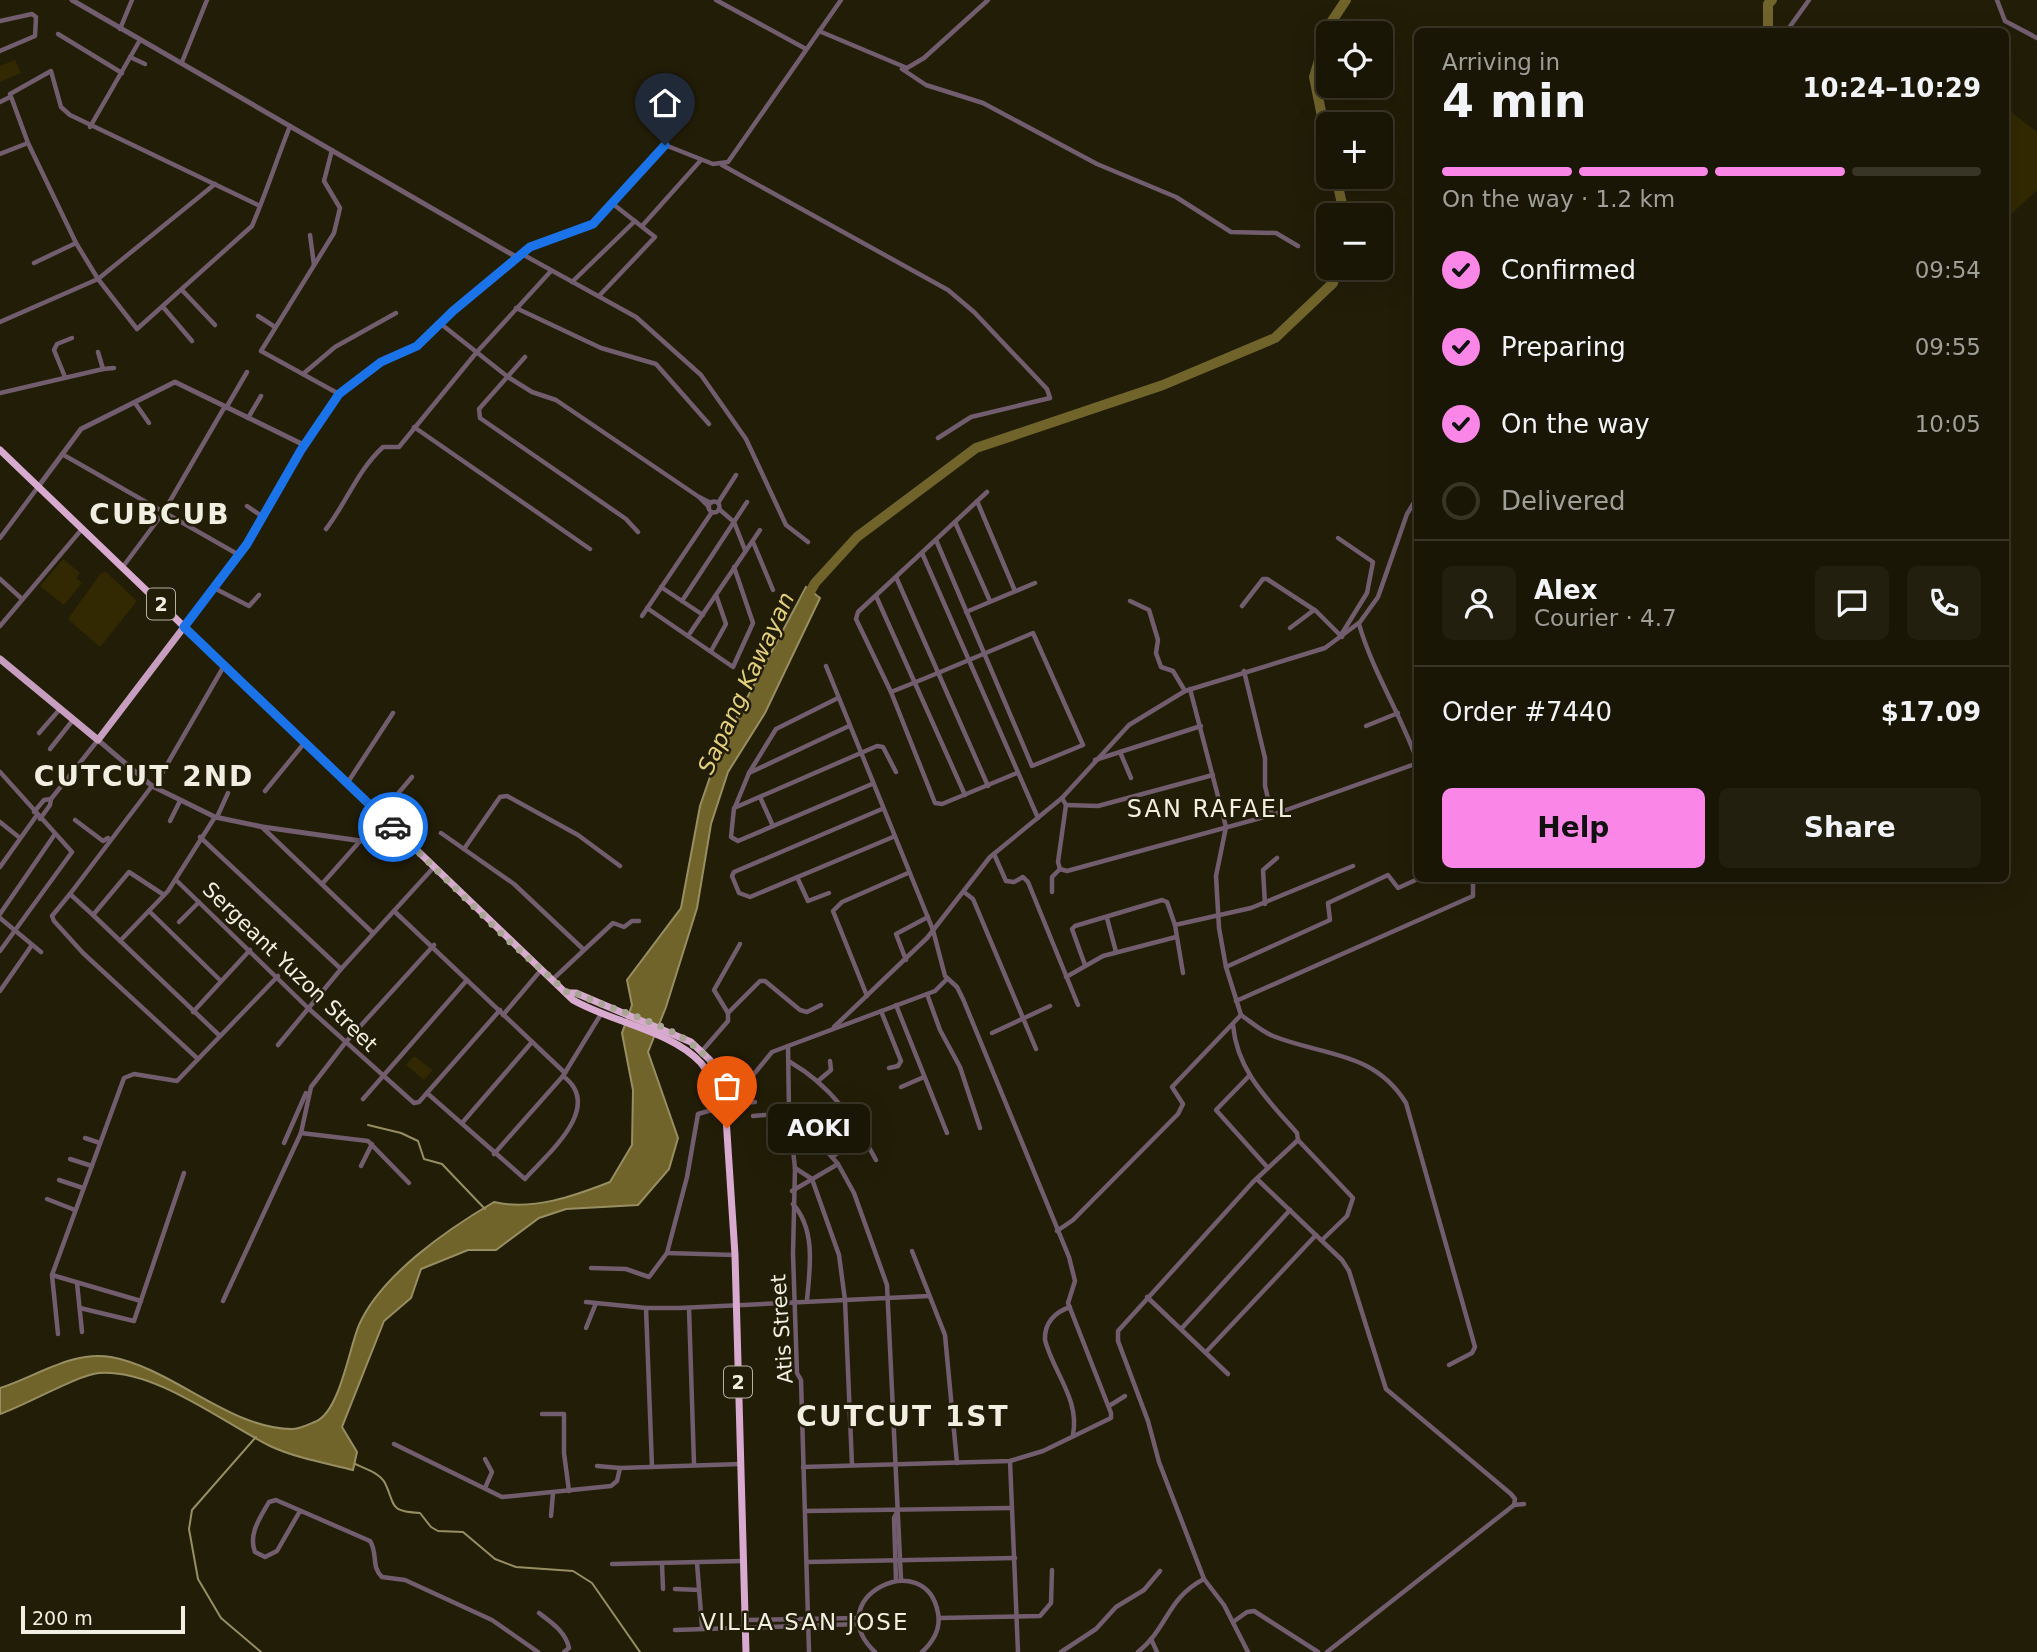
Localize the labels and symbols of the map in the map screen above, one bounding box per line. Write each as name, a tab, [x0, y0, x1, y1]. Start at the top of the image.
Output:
pin	[635, 73, 695, 145]
district label: CUBCUB	[89, 498, 231, 531]
water label: Sapang Kawayan	[693, 588, 799, 778]
road number: 2	[147, 589, 175, 620]
district label: CUTCUT 2ND	[34, 760, 254, 793]
courier	[358, 792, 428, 862]
district label: SAN RAFAEL	[1127, 795, 1293, 823]
street label: Sergeant Yuzon Street	[198, 877, 382, 1057]
pin	[697, 1056, 757, 1128]
callout: AOKI	[769, 1104, 870, 1152]
street label: Atis Street	[766, 1274, 798, 1384]
road number: 2	[724, 1366, 752, 1398]
district label: CUTCUT 1ST	[796, 1400, 1010, 1433]
scale bar	[21, 1603, 186, 1635]
district label: VILLA SAN JOSE	[700, 1609, 910, 1635]

